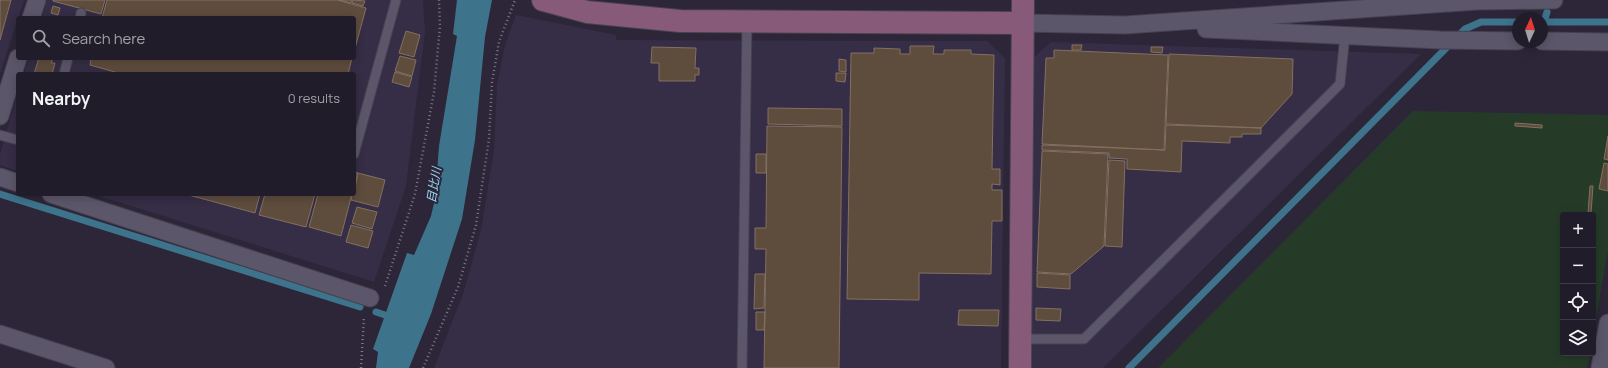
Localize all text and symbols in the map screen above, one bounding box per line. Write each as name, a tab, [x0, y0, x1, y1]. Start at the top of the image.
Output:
north arrow	[1512, 12, 1548, 48]
search box	[16, 16, 356, 60]
icon: search	[30, 27, 52, 49]
text: Search here	[62, 28, 145, 49]
text: Nearby	[32, 87, 90, 110]
text: 0 results	[288, 89, 340, 107]
water label: 目比川	[422, 164, 445, 204]
map controls	[1560, 212, 1596, 356]
button: +	[1560, 212, 1596, 248]
button: −	[1560, 248, 1596, 284]
button: locate	[1560, 284, 1596, 320]
button: layers	[1560, 320, 1596, 356]

